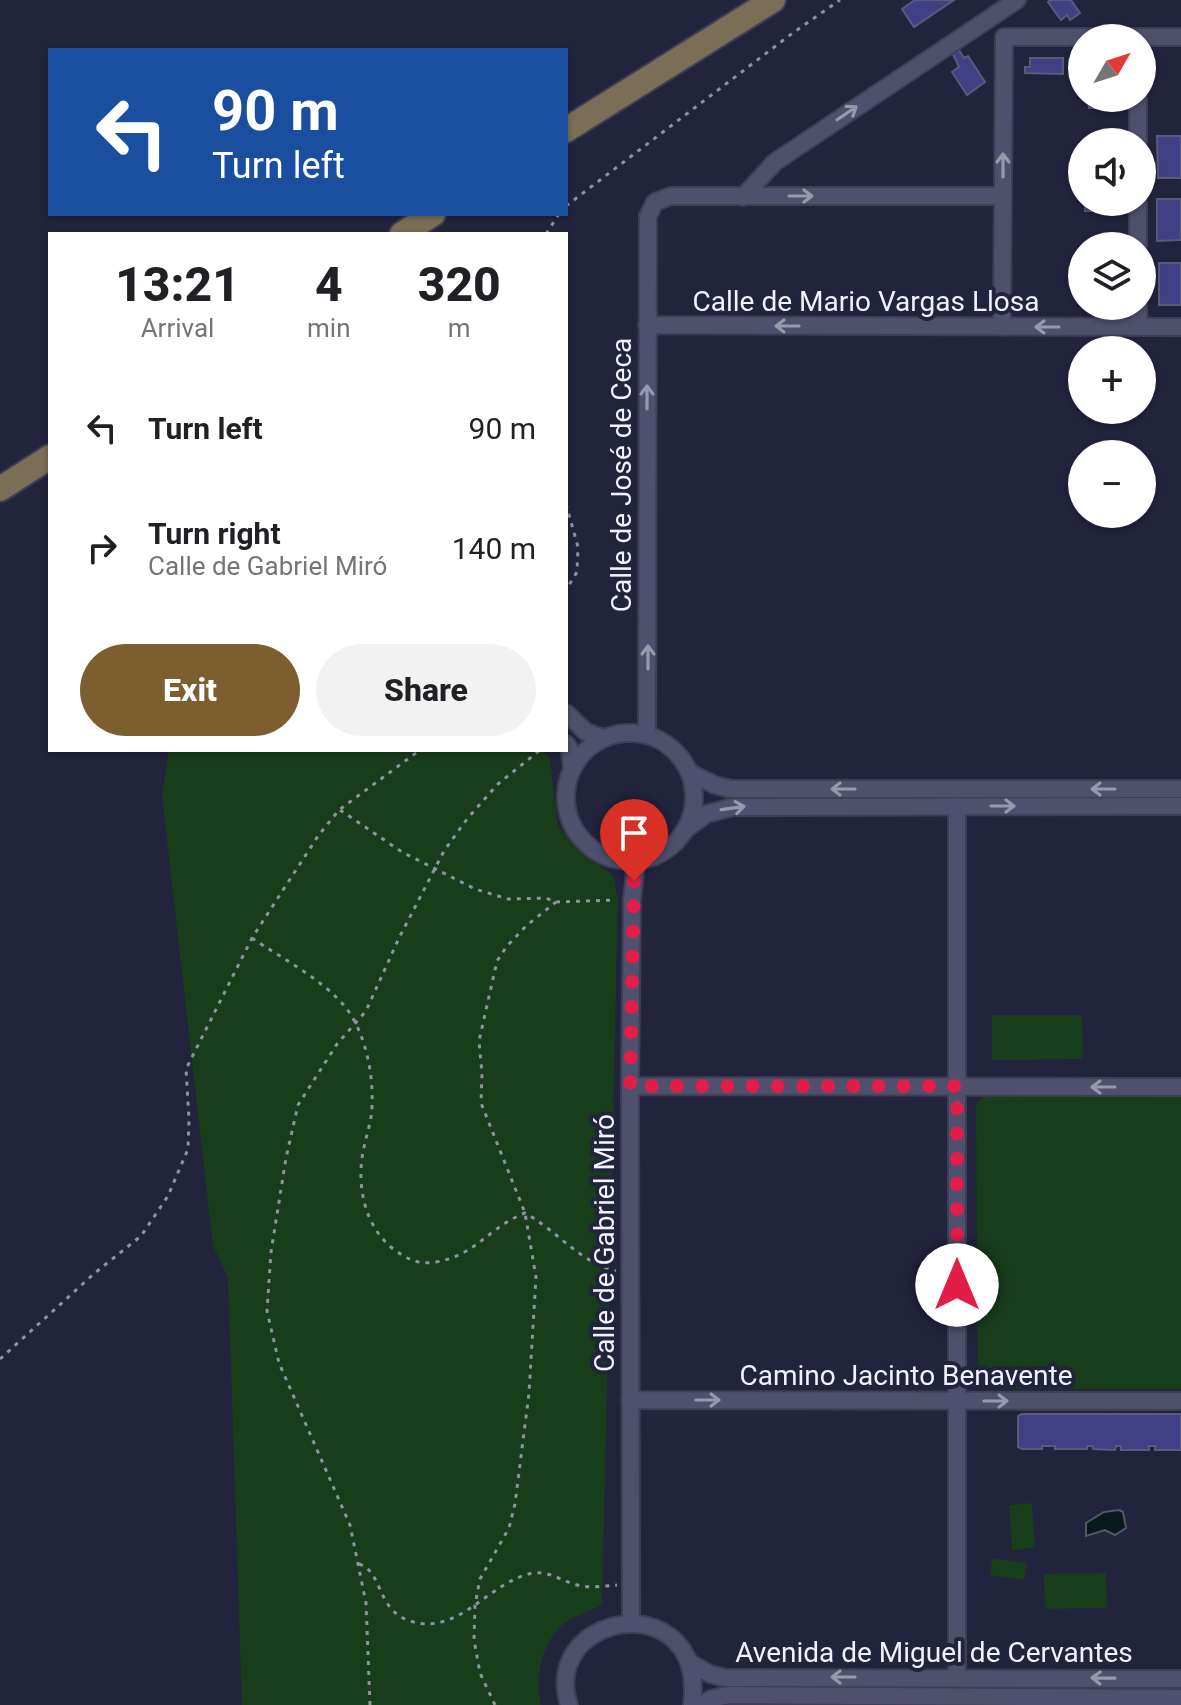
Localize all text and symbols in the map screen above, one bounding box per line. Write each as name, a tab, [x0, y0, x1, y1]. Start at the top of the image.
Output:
north arrow	[1068, 24, 1156, 112]
map controls	[1068, 24, 1156, 528]
text: 90 m	[212, 78, 339, 144]
icon: left	[80, 80, 184, 184]
one-way arrow	[835, 105, 857, 121]
button: sound	[1068, 128, 1156, 216]
text: Turn left	[212, 145, 345, 187]
one-way arrow	[995, 152, 1011, 179]
one-way arrow	[787, 188, 814, 204]
button: layers	[1068, 232, 1156, 320]
text: 13:21	[115, 256, 240, 313]
text: 4	[315, 256, 343, 313]
text: 320	[418, 256, 501, 313]
street label: Calle de Mario Vargas Llosa	[693, 285, 1039, 318]
text: Arrival	[141, 313, 214, 343]
text: min	[307, 313, 351, 343]
text: m	[448, 313, 471, 343]
one-way arrow	[774, 318, 801, 334]
one-way arrow	[1034, 319, 1061, 335]
button: +	[1068, 336, 1156, 424]
street label: Calle de José de Ceca	[605, 338, 638, 612]
one-way arrow	[639, 384, 655, 411]
icon: left	[80, 406, 124, 450]
text: Turn left	[148, 411, 263, 446]
text: 90 m	[469, 411, 536, 446]
button: −	[1068, 440, 1156, 528]
text: Turn right	[148, 516, 281, 551]
icon: right	[80, 526, 124, 570]
text: 140 m	[452, 531, 536, 566]
text: Calle de Gabriel Miró	[148, 551, 387, 581]
button: Exit	[80, 644, 300, 736]
button: Share	[316, 644, 536, 736]
one-way arrow	[640, 644, 656, 671]
one-way arrow	[830, 781, 857, 797]
one-way arrow	[1090, 781, 1117, 797]
one-way arrow	[989, 798, 1016, 814]
pin	[600, 799, 668, 881]
one-way arrow	[719, 801, 746, 816]
icon: arrive	[612, 811, 656, 855]
one-way arrow	[1090, 1079, 1117, 1094]
street label: Calle de Gabriel Miró	[588, 1114, 621, 1372]
position arrow	[915, 1243, 999, 1327]
street label: Camino Jacinto Benavente	[739, 1359, 1073, 1392]
one-way arrow	[694, 1392, 721, 1408]
one-way arrow	[982, 1393, 1009, 1409]
street label: Avenida de Miguel de Cervantes	[735, 1636, 1133, 1669]
one-way arrow	[830, 1670, 857, 1685]
one-way arrow	[1090, 1670, 1117, 1686]

